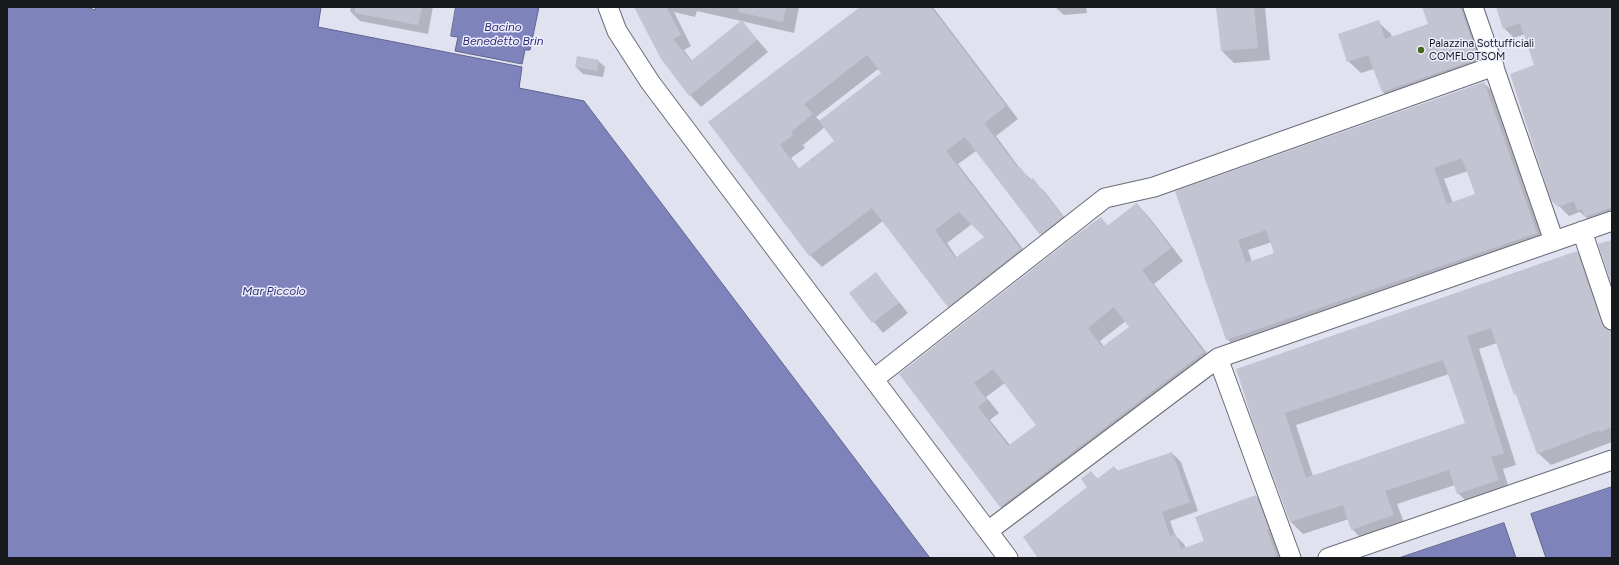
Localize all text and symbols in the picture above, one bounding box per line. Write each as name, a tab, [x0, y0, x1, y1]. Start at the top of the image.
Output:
water label: Bacino Benedetto Brin	[463, 20, 543, 48]
place label: Palazzina Sottufficiali COMFLOTSOM	[1429, 37, 1534, 63]
marker: Palazzina Sottufficiali COMFLOTSOM	[1416, 45, 1426, 55]
water label: Mar Piccolo	[242, 284, 306, 298]

